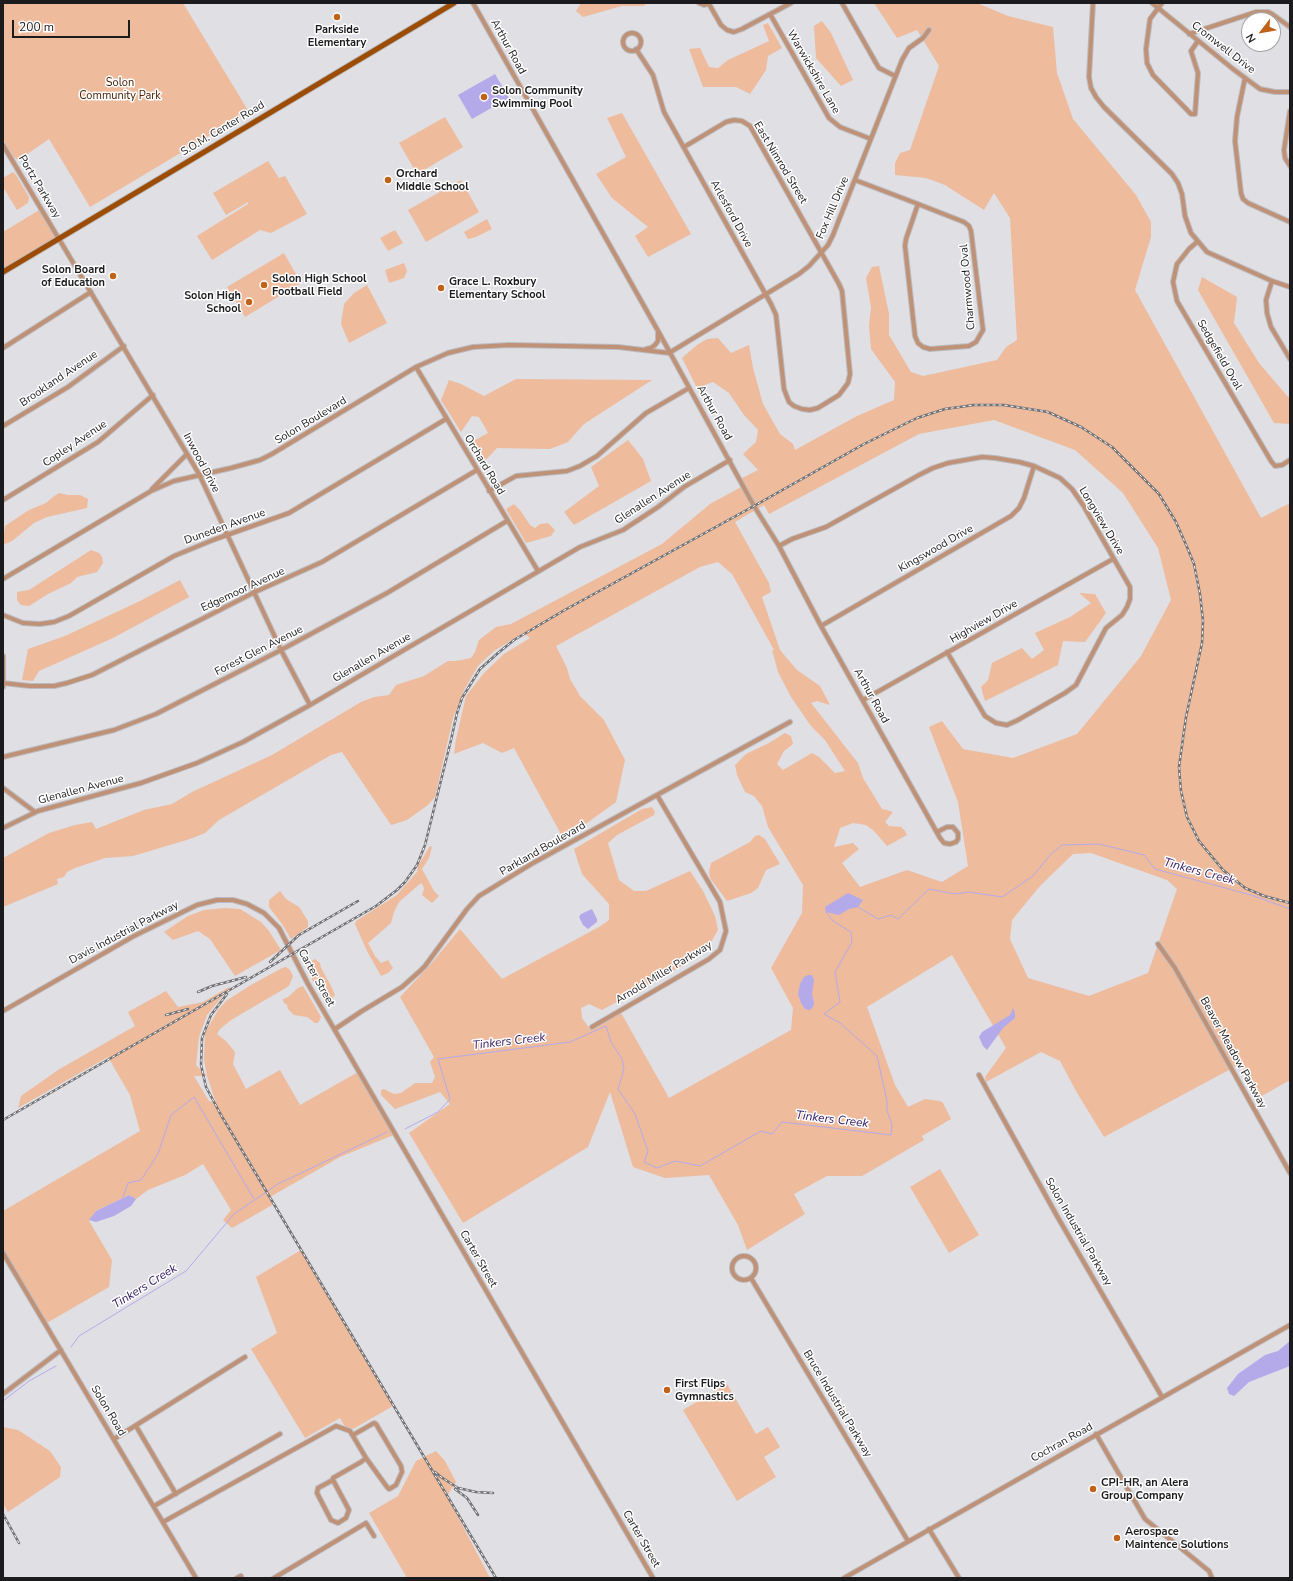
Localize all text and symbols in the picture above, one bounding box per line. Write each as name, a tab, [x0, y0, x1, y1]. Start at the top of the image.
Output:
scale bar	[14, 12, 132, 38]
marker: Parkside Elementary	[332, 12, 342, 22]
north arrow	[1241, 12, 1281, 52]
street label: Arthur Road	[487, 17, 529, 77]
text: 200 m	[19, 19, 54, 35]
street label: Cromwell Drive	[1189, 19, 1257, 77]
place label: Parkside Elementary	[308, 23, 366, 49]
street label: Warwickshire Lane	[784, 28, 842, 116]
text: N	[1243, 31, 1260, 45]
park label: Solon Community Park	[79, 76, 161, 102]
place label: Solon Community Swimming Pool	[492, 84, 583, 110]
marker: Solon Community Swimming Pool	[479, 92, 489, 102]
street label: S.O.M. Center Road	[179, 99, 267, 159]
street label: East Nimrod Street	[750, 120, 810, 206]
street label: Portz Parkway	[15, 153, 63, 221]
place label: Orchard Middle School	[396, 167, 469, 193]
marker: Orchard Middle School	[383, 175, 393, 185]
street label: Fox Hill Drive	[814, 175, 852, 241]
street label: Arlesford Drive	[707, 178, 755, 250]
street label: Charmwood Oval	[958, 243, 978, 331]
place label: Solon Board of Education	[41, 263, 105, 289]
marker: Solon Board of Education	[108, 271, 118, 281]
place label: Solon High School Football Field	[272, 272, 367, 298]
place label: Grace L. Roxbury Elementary School	[449, 275, 545, 301]
marker: Solon High School Football Field	[259, 280, 269, 290]
marker: Grace L. Roxbury Elementary School	[436, 283, 446, 293]
place label: Solon High School	[184, 289, 241, 315]
marker: Solon High School	[244, 297, 254, 307]
street label: Sedgefield Oval	[1194, 318, 1244, 392]
street label: Brookland Avenue	[18, 348, 100, 410]
street label: Arthur Road	[693, 383, 735, 443]
street label: Solon Boulevard	[273, 394, 349, 448]
street label: Copley Avenue	[40, 418, 110, 470]
street label: Inwood Drive	[180, 431, 222, 495]
street label: Orchard Road	[461, 432, 507, 498]
street label: Glenallen Avenue	[613, 469, 693, 527]
street label: Longview Drive	[1076, 485, 1126, 557]
street label: Duneden Avenue	[183, 506, 267, 548]
street label: Kingswood Drive	[896, 522, 976, 576]
street label: Edgemoor Avenue	[199, 565, 287, 615]
street label: Highview Drive	[948, 597, 1020, 647]
street label: Forest Glen Avenue	[213, 623, 305, 679]
street label: Glenallen Avenue	[331, 630, 413, 686]
street label: Arthur Road	[850, 666, 892, 726]
street label: Glenallen Avenue	[37, 772, 125, 808]
street label: Parkland Boulevard	[498, 819, 588, 879]
water label: Tinkers Creek	[1162, 856, 1236, 888]
street label: Davis Industrial Parkway	[67, 899, 181, 967]
street label: Arnold Miller Parkway	[613, 939, 715, 1007]
street label: Carter Street	[295, 947, 337, 1009]
street label: Beaver Meadow Parkway	[1197, 995, 1269, 1111]
water label: Tinkers Creek	[472, 1030, 546, 1054]
water label: Tinkers Creek	[795, 1108, 869, 1132]
street label: Solon Industrial Parkway	[1042, 1176, 1114, 1288]
street label: Carter Street	[456, 1228, 500, 1290]
water label: Tinkers Creek	[110, 1261, 180, 1313]
street label: Bruce Industrial Parkway	[800, 1348, 874, 1460]
place label: First Flips Gymnastics	[675, 1377, 734, 1403]
street label: Solon Road	[88, 1383, 128, 1439]
marker: First Flips Gymnastics	[662, 1385, 672, 1395]
street label: Cochran Road	[1029, 1421, 1095, 1465]
place label: CPI-HR, an Alera Group Company	[1101, 1476, 1189, 1502]
marker: CPI-HR, an Alera Group Company	[1088, 1484, 1098, 1494]
street label: Carter Street	[619, 1508, 663, 1570]
place label: Aerospace Maintence Solutions	[1125, 1525, 1229, 1551]
marker: Aerospace Maintence Solutions	[1112, 1533, 1122, 1543]

